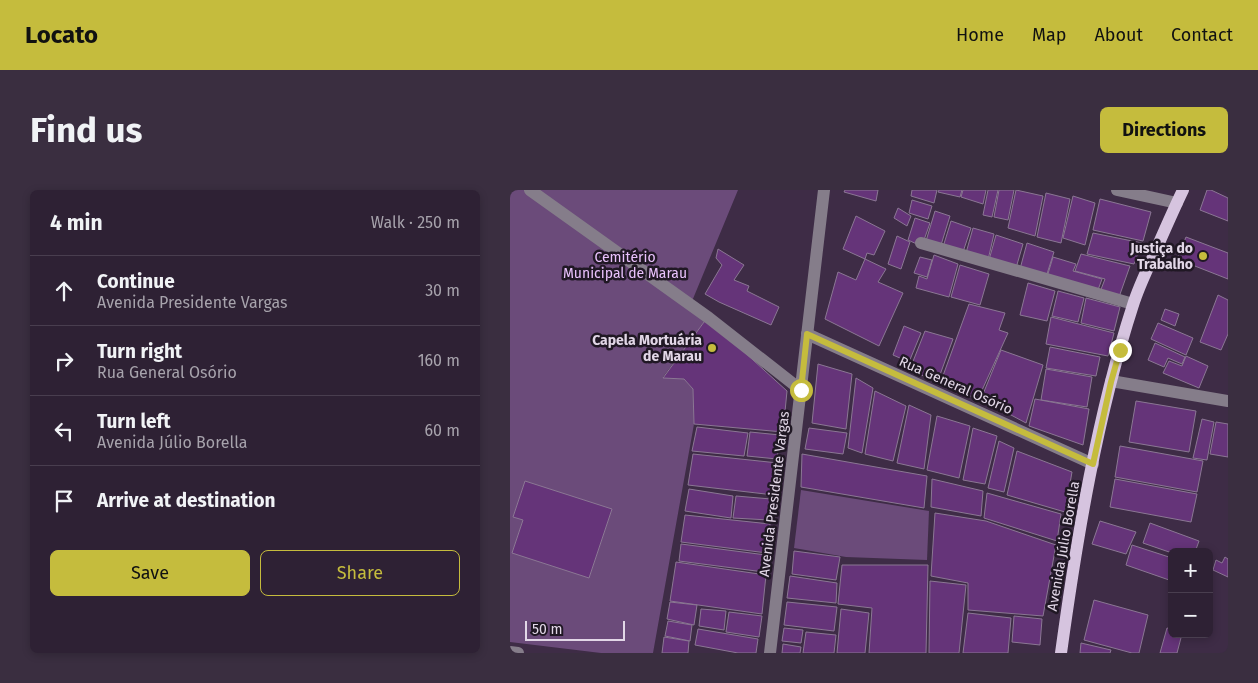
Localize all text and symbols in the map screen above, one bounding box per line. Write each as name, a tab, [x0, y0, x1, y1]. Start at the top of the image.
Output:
text: Locato	[25, 21, 98, 49]
text: Home	[956, 24, 1004, 46]
text: Map	[1032, 24, 1066, 46]
text: About	[1094, 24, 1143, 46]
text: Contact	[1171, 24, 1233, 46]
button: Directions	[1100, 107, 1228, 153]
text: Find us	[30, 109, 142, 151]
text: 4 min	[50, 210, 103, 236]
text: Walk · 250 m	[371, 213, 460, 232]
place label: Justiça do Trabalho	[1129, 240, 1193, 273]
park label: Cemitério Municipal de Marau	[563, 249, 687, 282]
marker: Justiça do Trabalho	[1197, 250, 1209, 262]
text: Continue	[97, 270, 175, 293]
icon: ahead	[50, 277, 78, 305]
text: 30 m	[425, 281, 460, 300]
text: Avenida Presidente Vargas	[97, 293, 288, 312]
place label: Capela Mortuária de Marau	[592, 332, 702, 365]
route end	[1109, 339, 1132, 362]
text: Turn right	[97, 340, 182, 363]
marker: Capela Mortuária de Marau	[706, 342, 718, 354]
icon: right	[50, 347, 78, 375]
text: 160 m	[418, 351, 460, 370]
street label: Rua General Osório	[896, 353, 1015, 418]
text: Rua General Osório	[97, 363, 237, 382]
route start	[790, 379, 813, 402]
text: Turn left	[97, 410, 171, 433]
street label: Avenida Presidente Vargas	[756, 410, 793, 578]
icon: left	[50, 417, 78, 445]
text: 60 m	[425, 421, 460, 440]
text: Avenida Júlio Borella	[97, 433, 248, 452]
street label: Avenida Júlio Borella	[1044, 480, 1083, 612]
icon: arrive	[50, 487, 78, 515]
text: Arrive at destination	[97, 489, 276, 512]
map controls	[1168, 548, 1213, 638]
button: +	[1168, 548, 1213, 593]
button: Save	[50, 550, 250, 596]
button: Share	[260, 550, 460, 596]
button: −	[1168, 593, 1213, 638]
scale bar	[525, 618, 625, 641]
text: 50 m	[532, 621, 563, 638]

